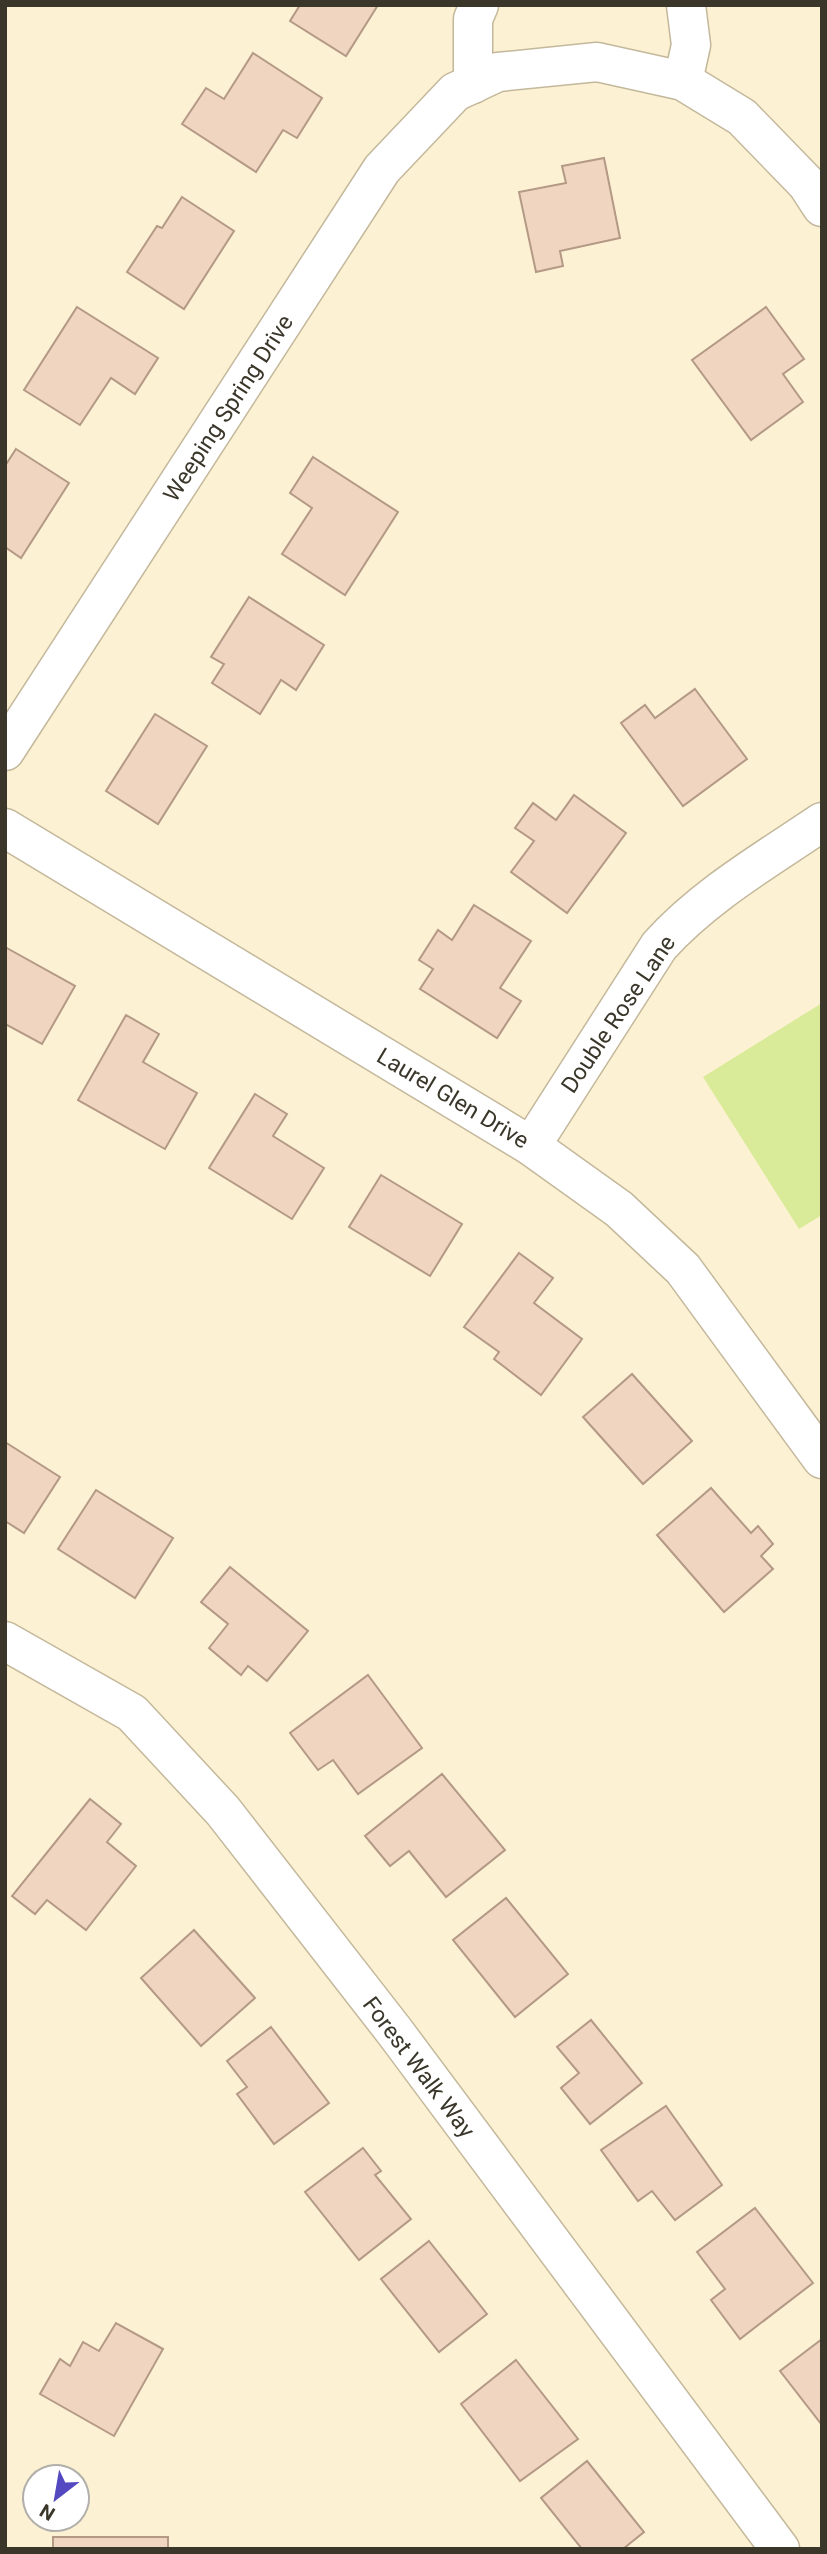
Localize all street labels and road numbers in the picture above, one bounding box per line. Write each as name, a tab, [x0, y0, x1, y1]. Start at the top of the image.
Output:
street label: Weeping Spring Drive	[158, 310, 299, 507]
street label: Double Rose Lane	[556, 930, 681, 1098]
street label: Laurel Glen Drive	[372, 1043, 533, 1154]
street label: Forest Walk Way	[357, 1992, 480, 2143]

